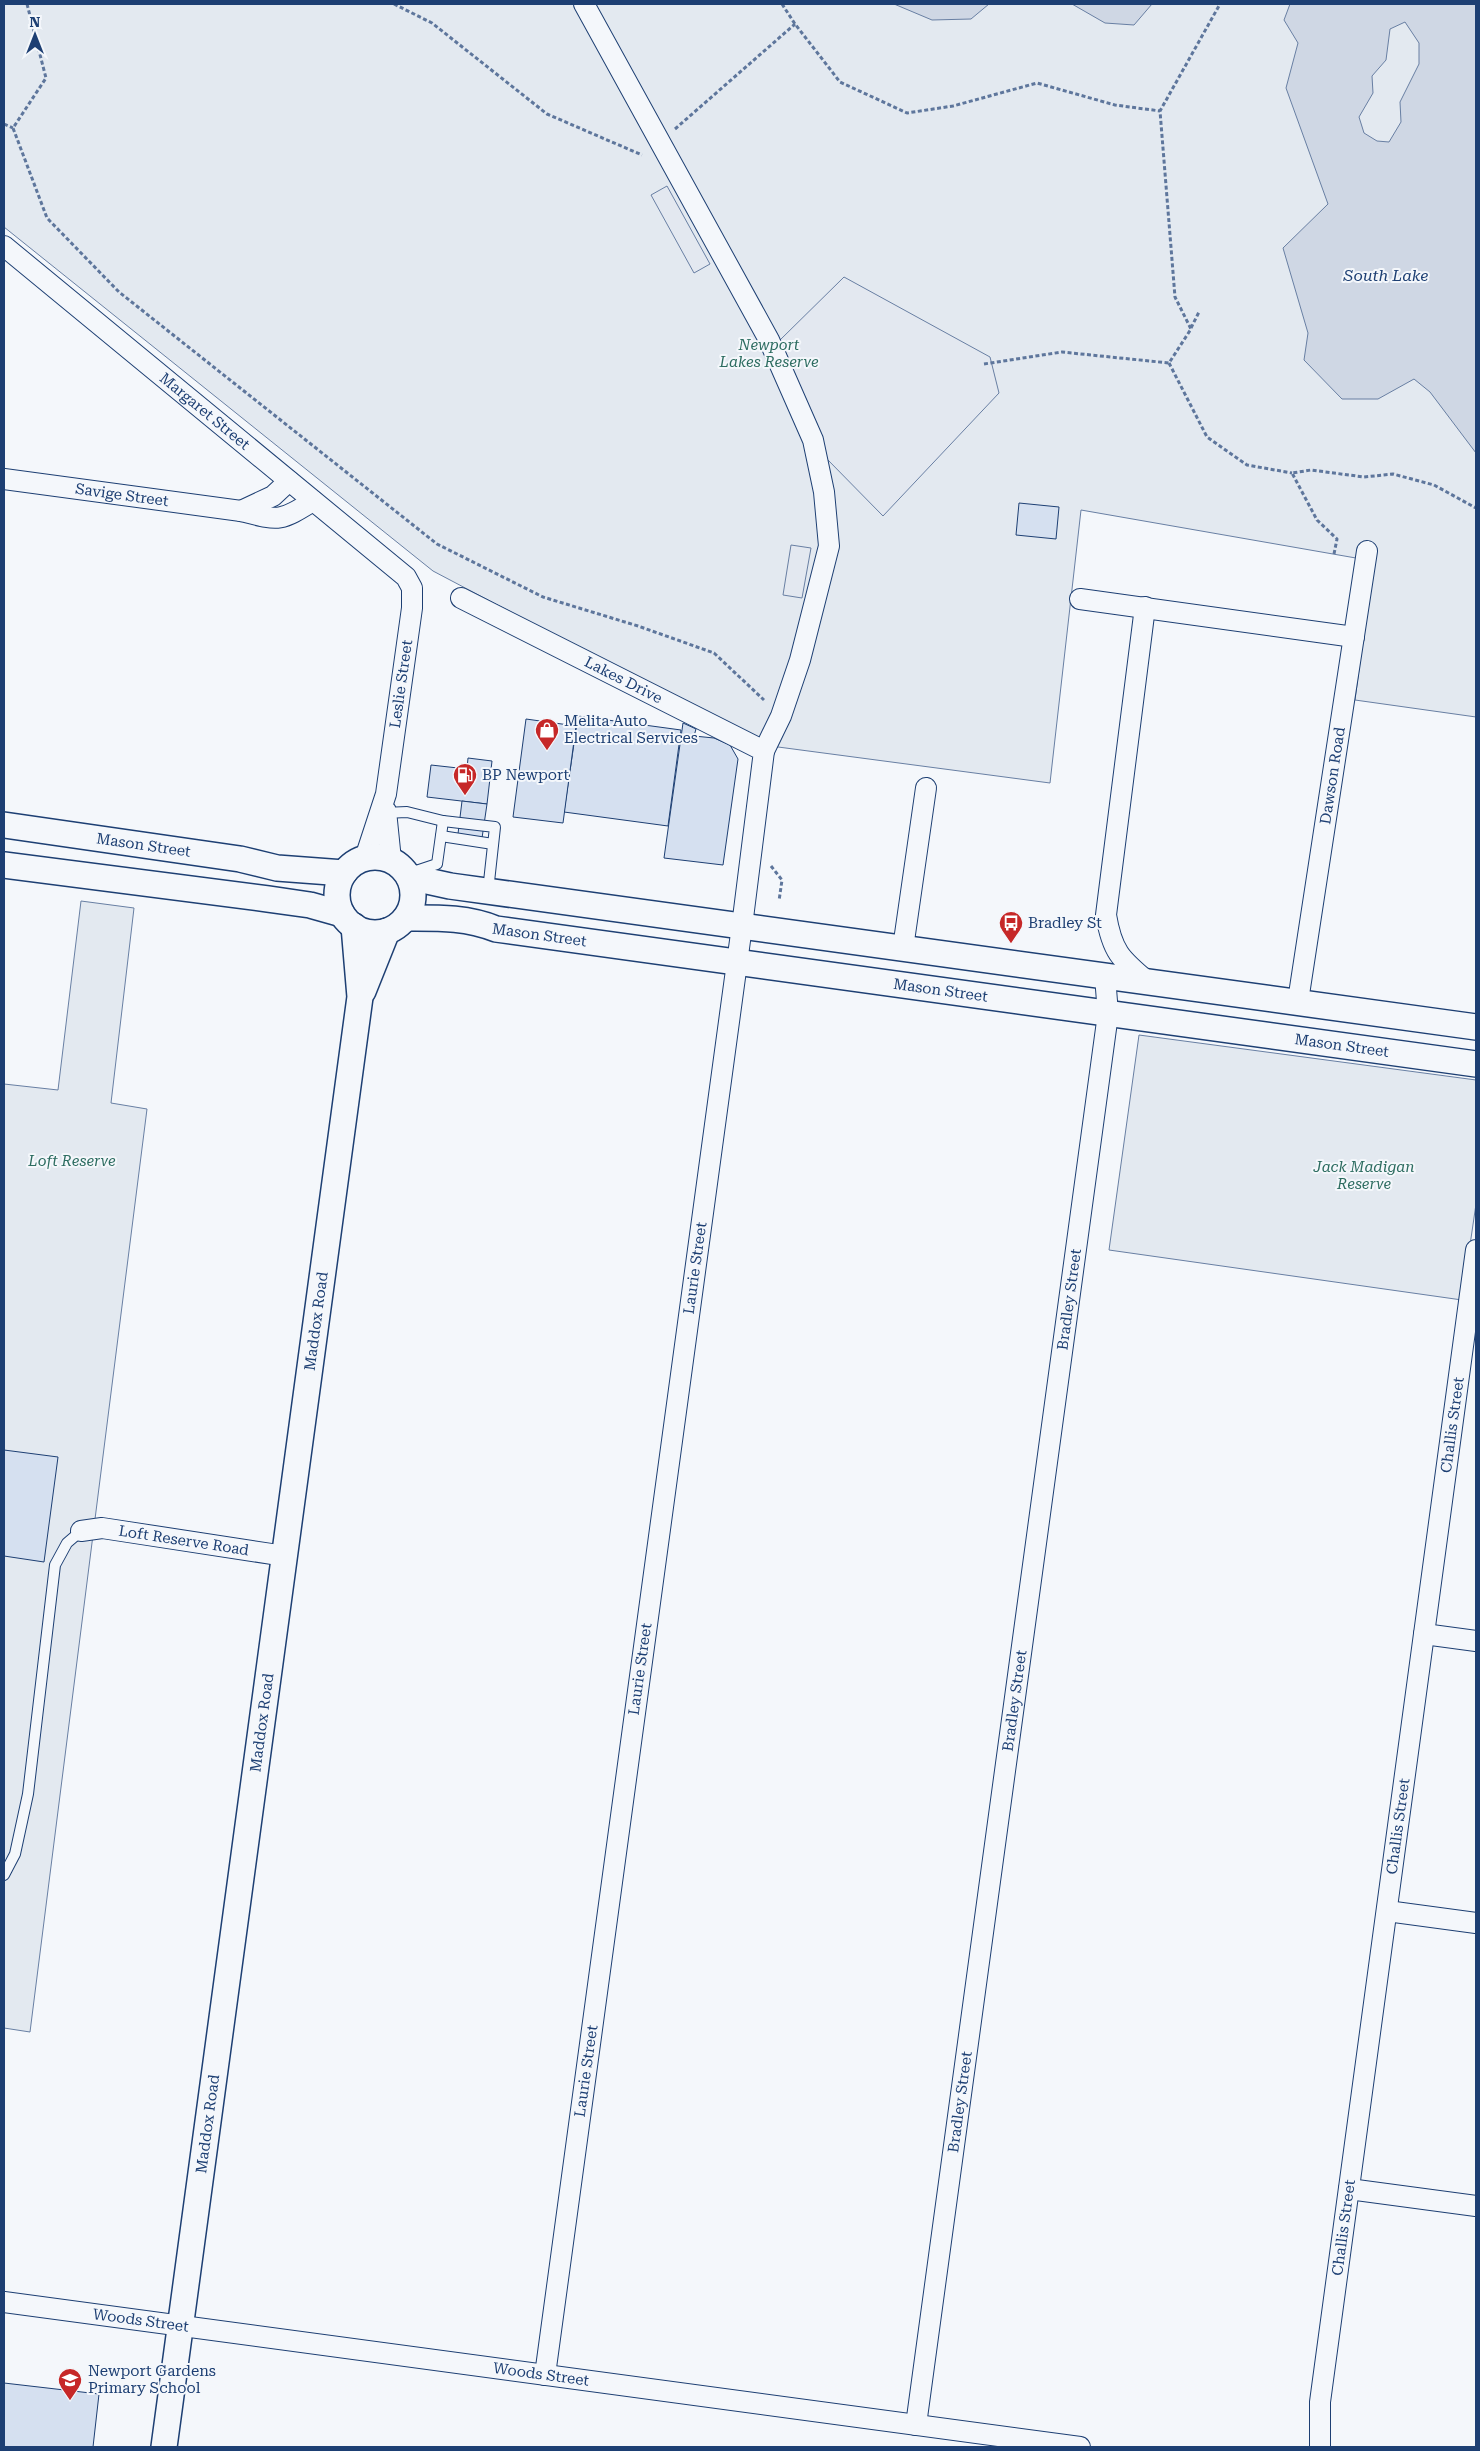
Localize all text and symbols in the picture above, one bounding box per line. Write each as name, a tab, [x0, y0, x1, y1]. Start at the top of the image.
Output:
north arrow	[10, 10, 60, 60]
text: N	[30, 14, 41, 30]
water label: South Lake	[1343, 266, 1428, 285]
park label: Newport Lakes Reserve	[719, 336, 819, 371]
street label: Margaret Street	[156, 369, 254, 454]
street label: Savige Street	[74, 480, 170, 510]
street label: Leslie Street	[386, 638, 416, 729]
street label: Lakes Drive	[581, 653, 665, 707]
place label: Melita Auto Electrical Services	[564, 712, 698, 747]
shop icon: Melita Auto Electrical Services	[534, 717, 560, 751]
street label: Dawson Road	[1316, 725, 1349, 826]
fuel station icon: BP Newport	[452, 762, 478, 796]
place label: BP Newport	[482, 766, 569, 784]
street label: Mason Street	[95, 829, 192, 861]
bus stop icon: Bradley St	[998, 910, 1024, 944]
place label: Bradley St	[1028, 914, 1102, 932]
street label: Mason Street	[491, 920, 588, 950]
street label: Mason Street	[892, 975, 989, 1006]
street label: Mason Street	[1293, 1030, 1390, 1061]
park label: Loft Reserve	[27, 1152, 116, 1170]
park label: Jack Madigan Reserve	[1313, 1158, 1414, 1193]
street label: Laurie Street	[680, 1220, 710, 1315]
street label: Bradley Street	[1053, 1247, 1085, 1351]
street label: Maddox Road	[301, 1270, 332, 1372]
street label: Challis Street	[1437, 1375, 1468, 1474]
street label: Loft Reserve Road	[117, 1522, 251, 1559]
street label: Laurie Street	[625, 1621, 655, 1716]
street label: Bradley Street	[999, 1648, 1030, 1753]
street label: Maddox Road	[246, 1672, 278, 1773]
street label: Challis Street	[1383, 1777, 1413, 1875]
street label: Laurie Street	[571, 2023, 601, 2118]
street label: Bradley Street	[944, 2050, 976, 2154]
street label: Maddox Road	[192, 2073, 223, 2175]
street label: Challis Street	[1328, 2178, 1359, 2277]
street label: Woods Street	[92, 2305, 190, 2336]
street label: Woods Street	[492, 2359, 591, 2390]
place label: Newport Gardens Primary School	[88, 2362, 216, 2397]
school or university icon: Newport Gardens Primary School	[57, 2367, 83, 2401]

